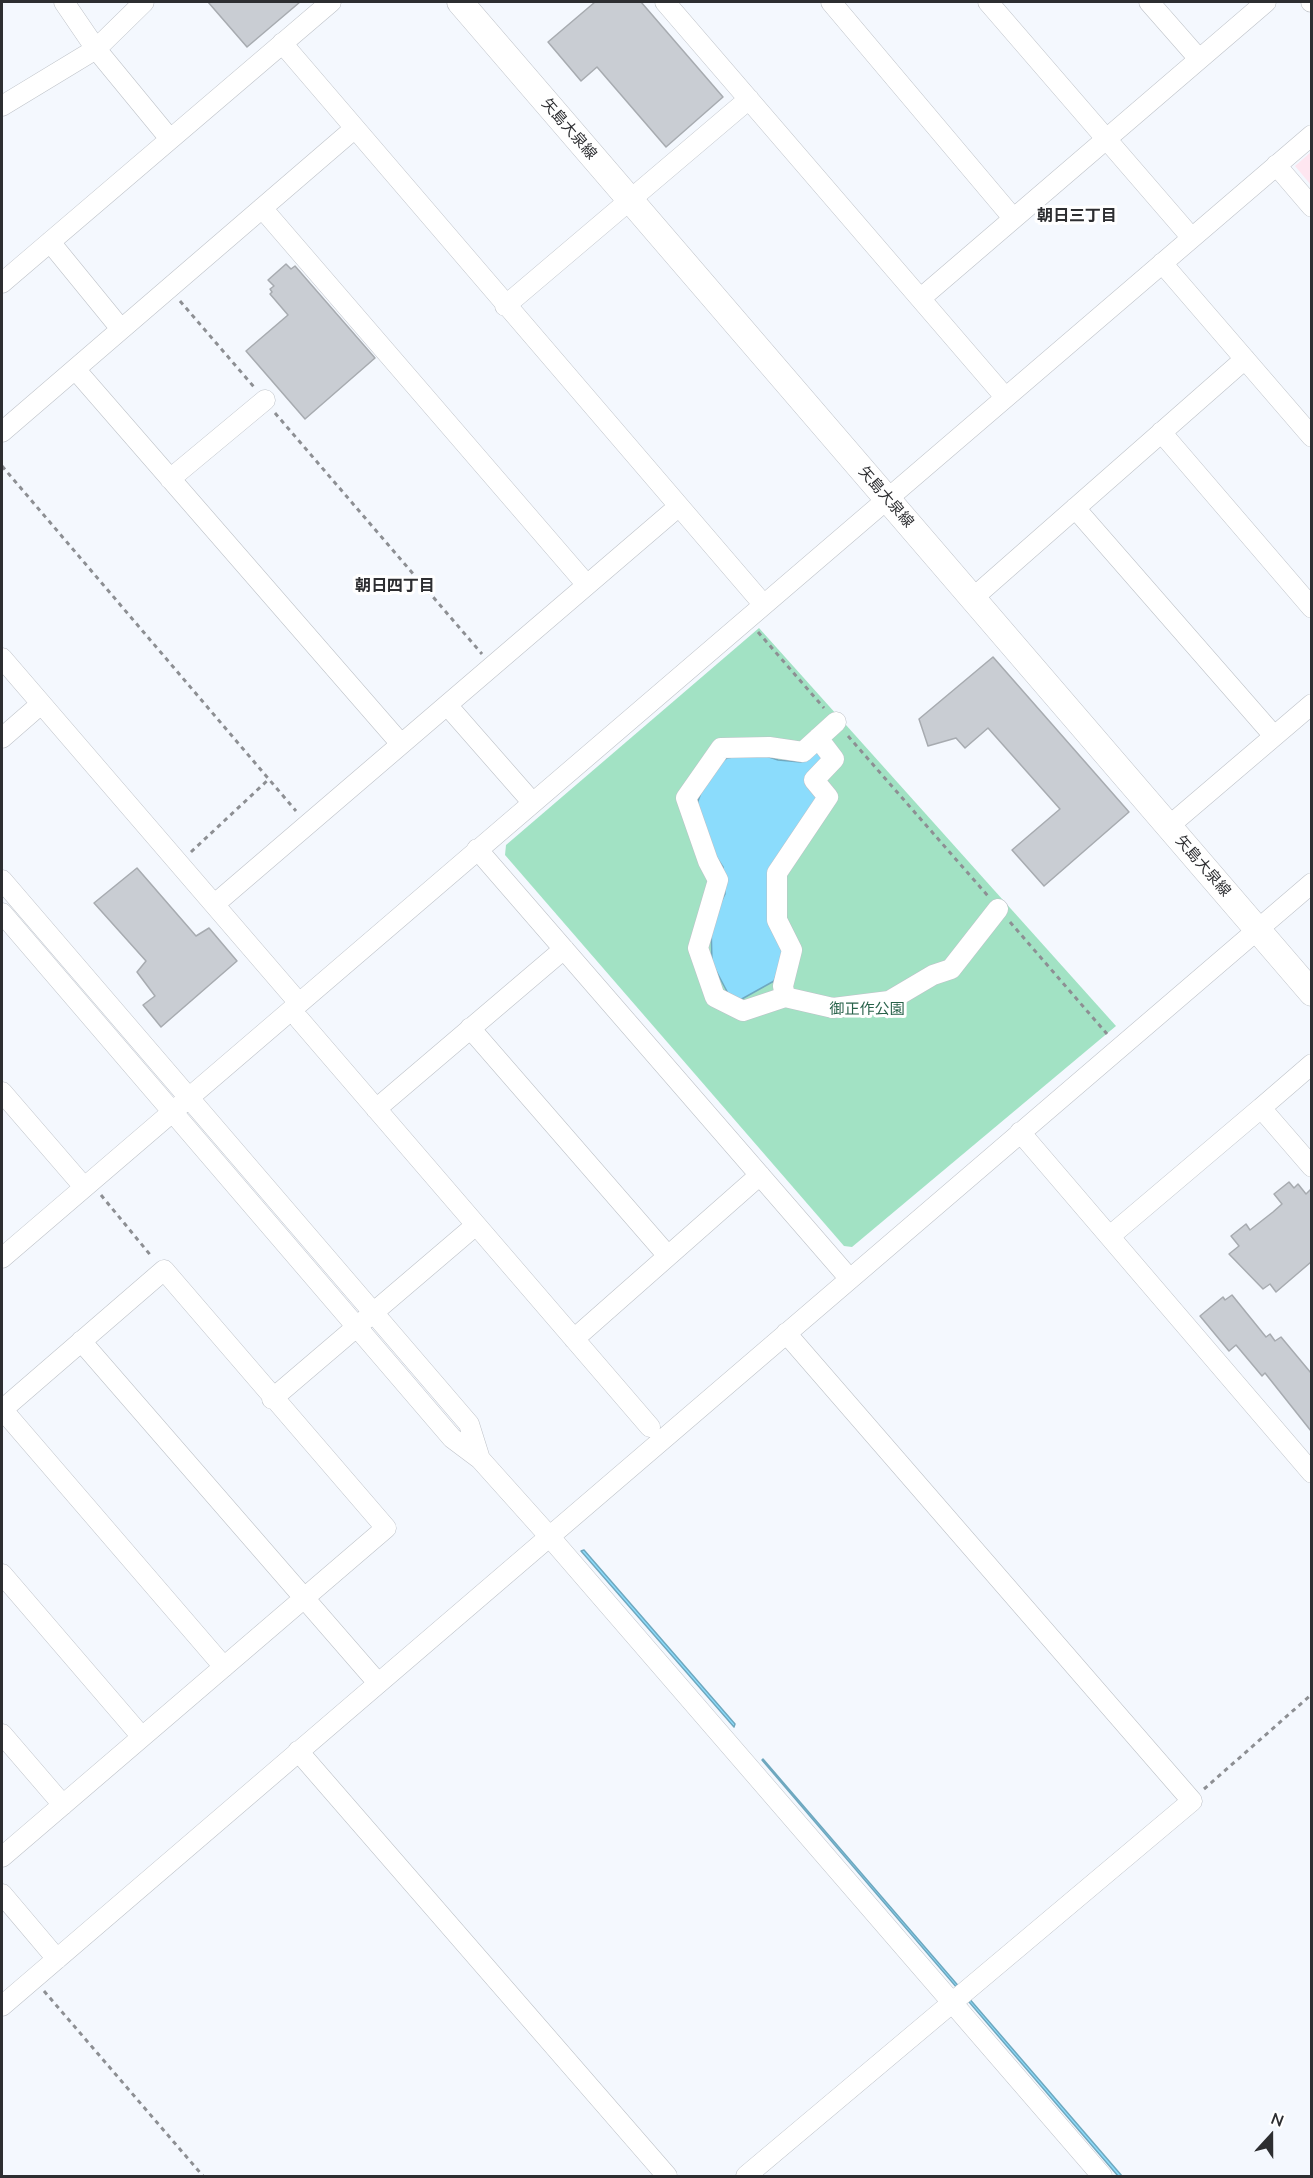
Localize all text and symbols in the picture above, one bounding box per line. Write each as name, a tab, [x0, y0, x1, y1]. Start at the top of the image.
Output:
street label: 矢島大泉線	[538, 95, 600, 163]
district label: 朝日三丁目	[1037, 206, 1117, 226]
street label: 矢島大泉線	[855, 463, 917, 531]
district label: 朝日四丁目	[355, 576, 435, 596]
street label: 矢島大泉線	[1172, 832, 1234, 900]
park label: 御正作公園	[830, 1000, 904, 1018]
north arrow	[1241, 2106, 1301, 2166]
text: N	[1268, 2108, 1287, 2131]

